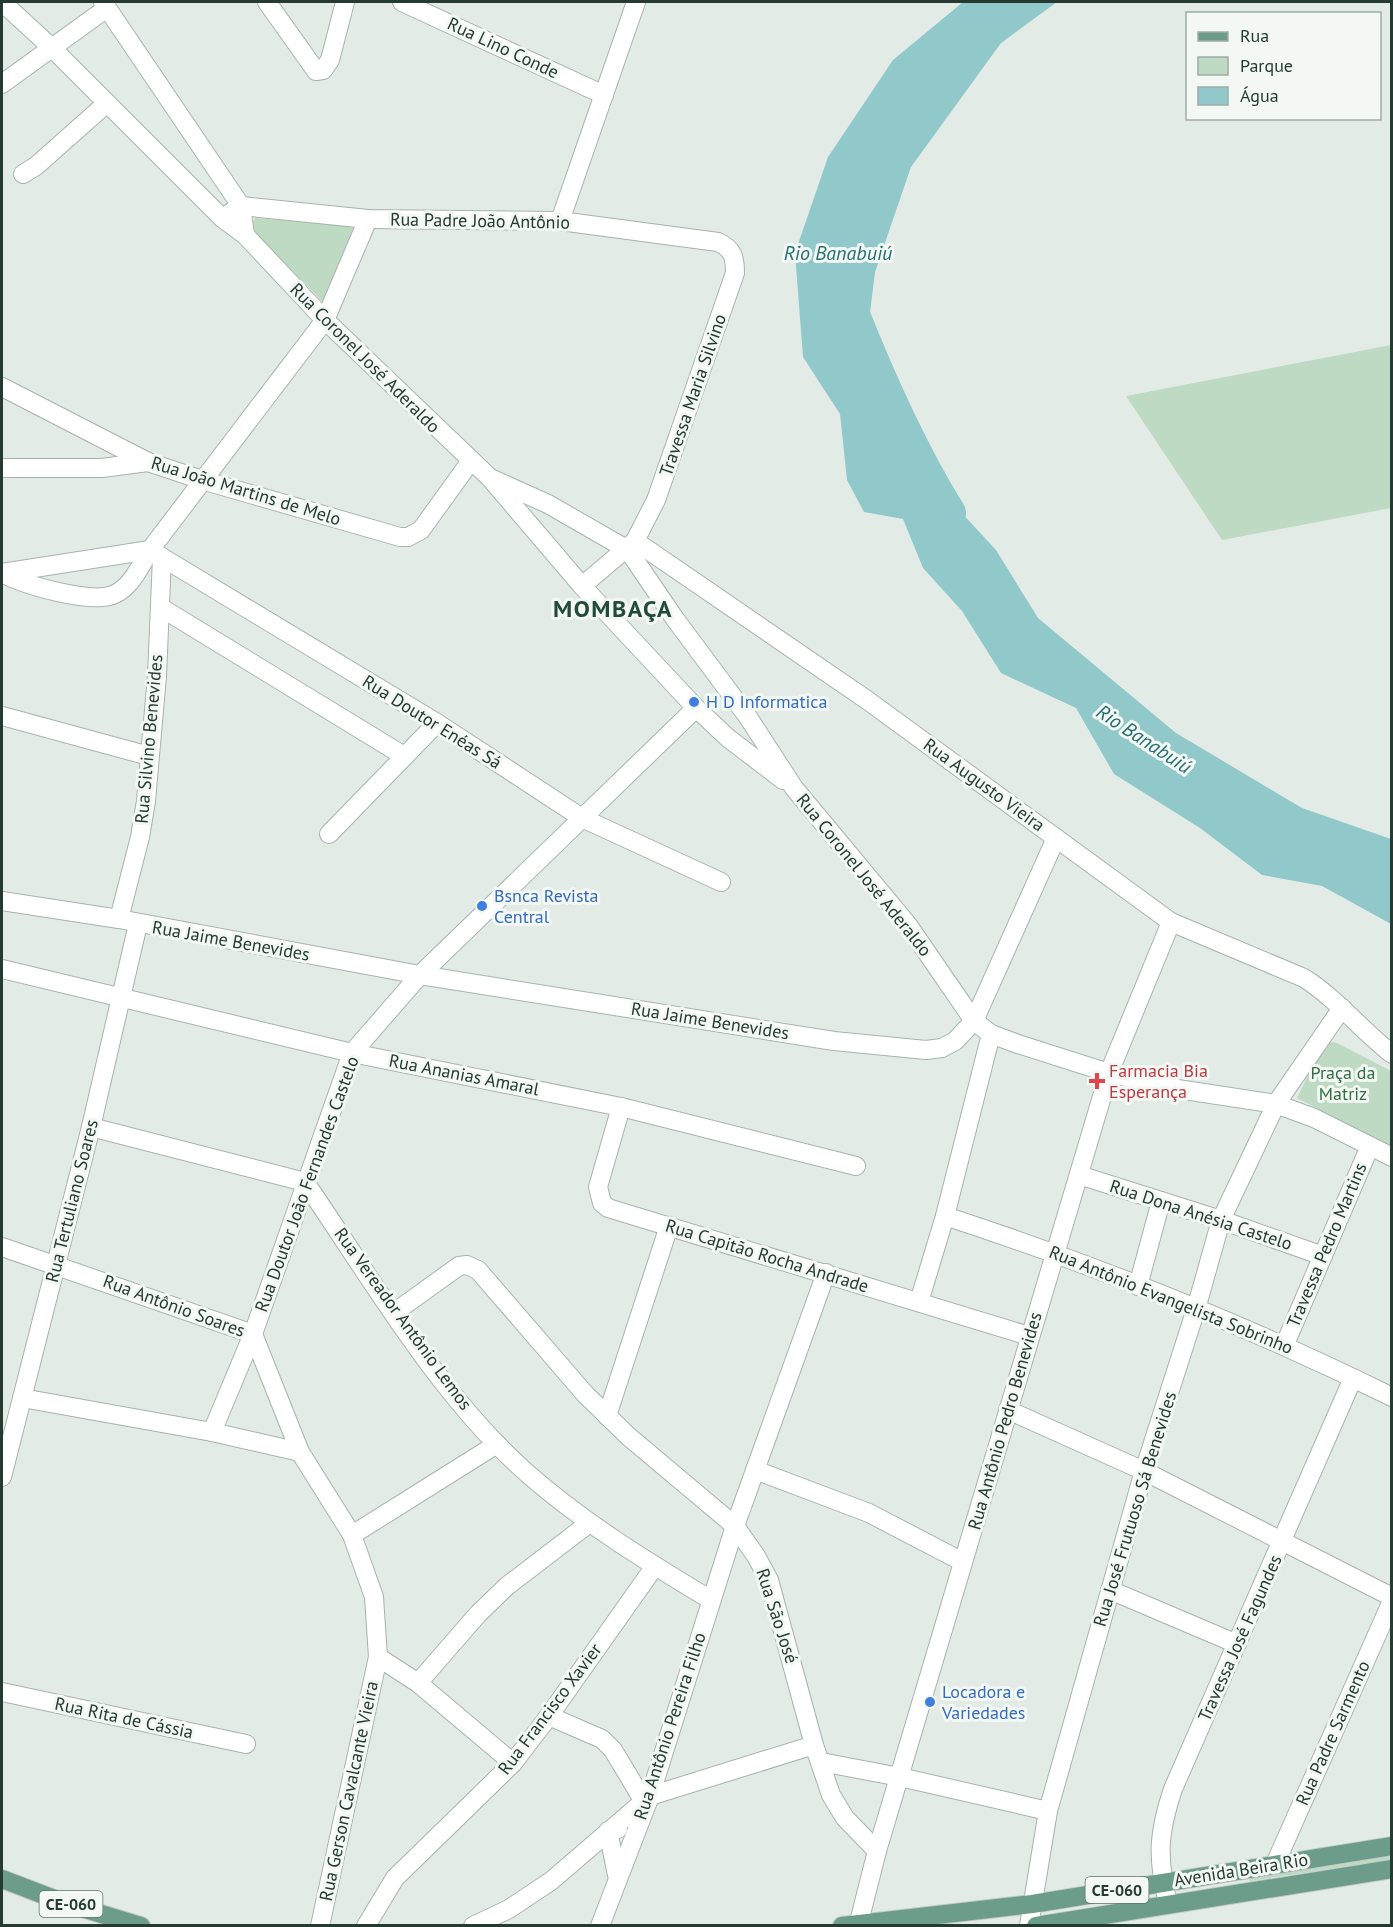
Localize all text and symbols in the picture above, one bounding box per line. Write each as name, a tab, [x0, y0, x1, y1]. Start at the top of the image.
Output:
street label: Rua Lino Conde	[444, 12, 563, 83]
legend	[1186, 12, 1381, 120]
text: Rua	[1240, 24, 1269, 47]
text: Parque	[1240, 54, 1293, 77]
text: Água	[1240, 84, 1279, 107]
street label: Rua Padre João Antônio	[390, 207, 570, 234]
water label: Rio Banabuiú	[784, 240, 892, 266]
street label: Rua Coronel José Aderaldo	[285, 278, 445, 438]
street label: Travessa Maria Silvino	[654, 311, 731, 479]
street label: Rua João Martins de Melo	[149, 451, 344, 530]
district label: MOMBAÇA	[553, 593, 673, 624]
street label: Rua Silvino Benevides	[130, 653, 167, 824]
street label: Rua Doutor Enéas Sá	[358, 669, 506, 774]
place label: H D Informatica	[706, 690, 827, 713]
marker: H D Informatica	[687, 695, 701, 709]
water label: Rio Banabuiú	[1091, 699, 1197, 779]
street label: Rua Augusto Vieira	[919, 733, 1049, 836]
street label: Rua Coronel José Aderaldo	[792, 789, 937, 961]
place label: Bsnca Revista Central	[494, 884, 599, 928]
marker: Bsnca Revista Central	[475, 899, 489, 913]
street label: Rua Jaime Benevides	[150, 915, 312, 966]
street label: Rua Jaime Benevides	[629, 997, 791, 1044]
street label: Rua Ananias Amaral	[387, 1049, 542, 1100]
street label: Rua Doutor João Fernandes Castelo	[249, 1053, 364, 1315]
place label: Farmacia Bia Esperança	[1109, 1059, 1208, 1103]
park label: Praça da Matriz	[1311, 1061, 1375, 1105]
marker: Farmacia Bia Esperança	[1090, 1074, 1104, 1088]
street label: Rua Tertuliano Soares	[40, 1117, 103, 1285]
street label: Travessa Pedro Martins	[1281, 1159, 1372, 1331]
street label: Rua Dona Anésia Castelo	[1107, 1174, 1295, 1255]
street label: Rua Capitão Rocha Andrade	[663, 1214, 872, 1297]
street label: Rua Vereador Antônio Lemos	[329, 1223, 477, 1414]
street label: Rua Antônio Evangelista Sobrinho	[1046, 1240, 1297, 1359]
street label: Rua Antônio Soares	[100, 1269, 248, 1342]
street label: Rua Antônio Pedro Benevides	[962, 1309, 1047, 1532]
street label: Rua José Frutuoso Sá Benevides	[1088, 1389, 1181, 1629]
street label: Travessa José Fagundes	[1192, 1551, 1287, 1725]
street label: Rua São José	[751, 1565, 804, 1666]
street label: Rua Antônio Pereira Filho	[628, 1629, 711, 1823]
street label: Rua Francisco Xavier	[493, 1638, 607, 1779]
street label: Rua Padre Sarmento	[1290, 1657, 1375, 1809]
street label: Rua Gerson Cavalcante Vieira	[314, 1679, 383, 1903]
place label: Locadora e Variedades	[941, 1680, 1025, 1724]
street label: Rua Rita de Cássia	[53, 1692, 196, 1743]
marker: Locadora e Variedades	[923, 1695, 937, 1709]
street label: Avenida Beira Rio	[1172, 1848, 1309, 1891]
road number: CE-060	[1086, 1877, 1148, 1903]
road number: CE-060	[40, 1891, 103, 1917]

